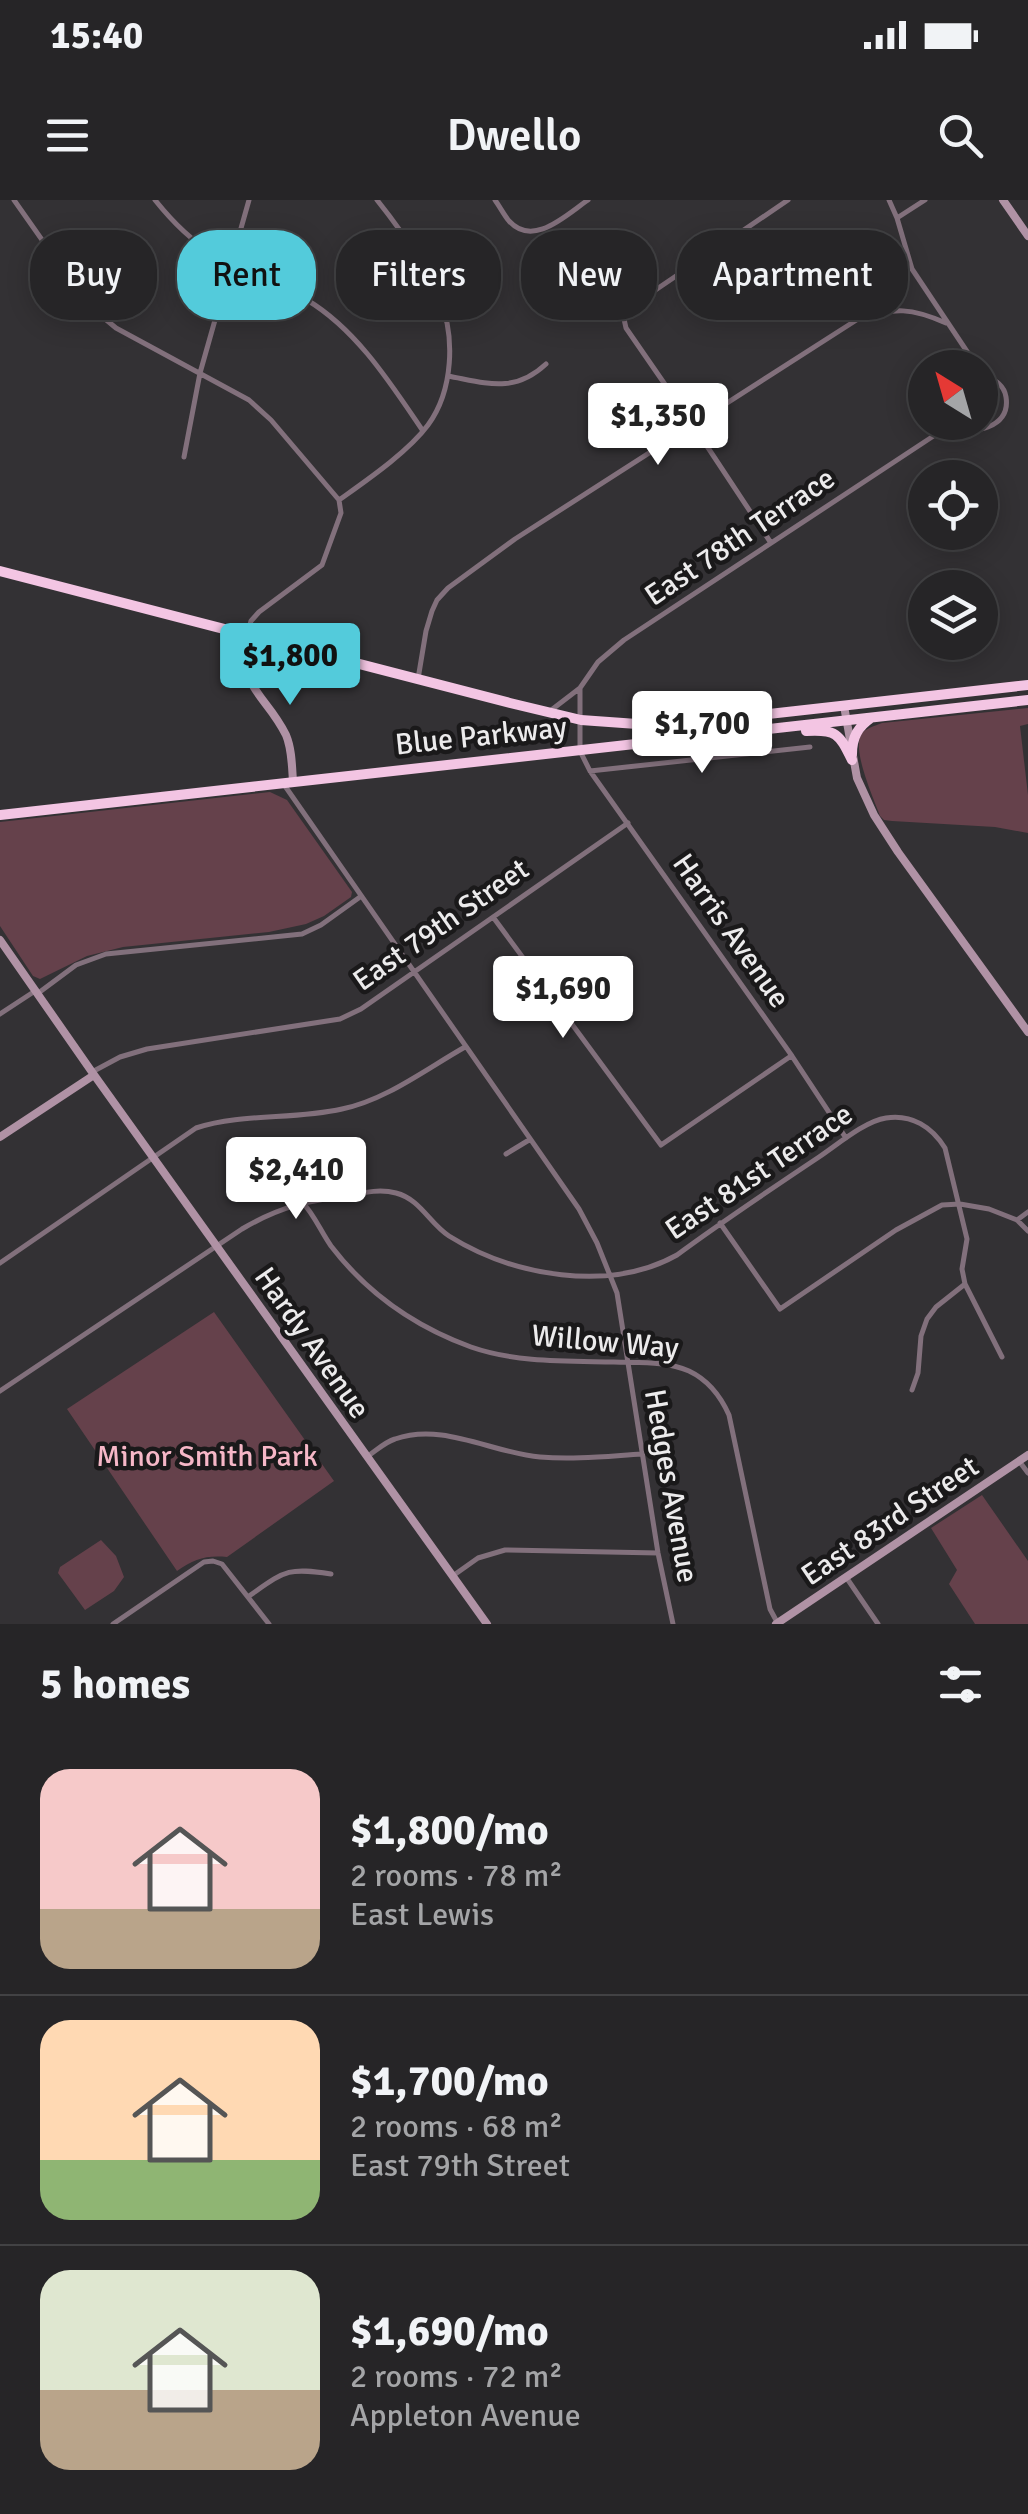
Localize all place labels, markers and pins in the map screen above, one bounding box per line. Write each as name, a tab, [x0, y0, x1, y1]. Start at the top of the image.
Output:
pin: $1,350	[577, 383, 739, 468]
pin: $1,800	[209, 623, 371, 708]
pin: $1,700	[621, 691, 783, 776]
pin: $1,690	[482, 956, 644, 1041]
pin: $2,410	[215, 1137, 377, 1222]

